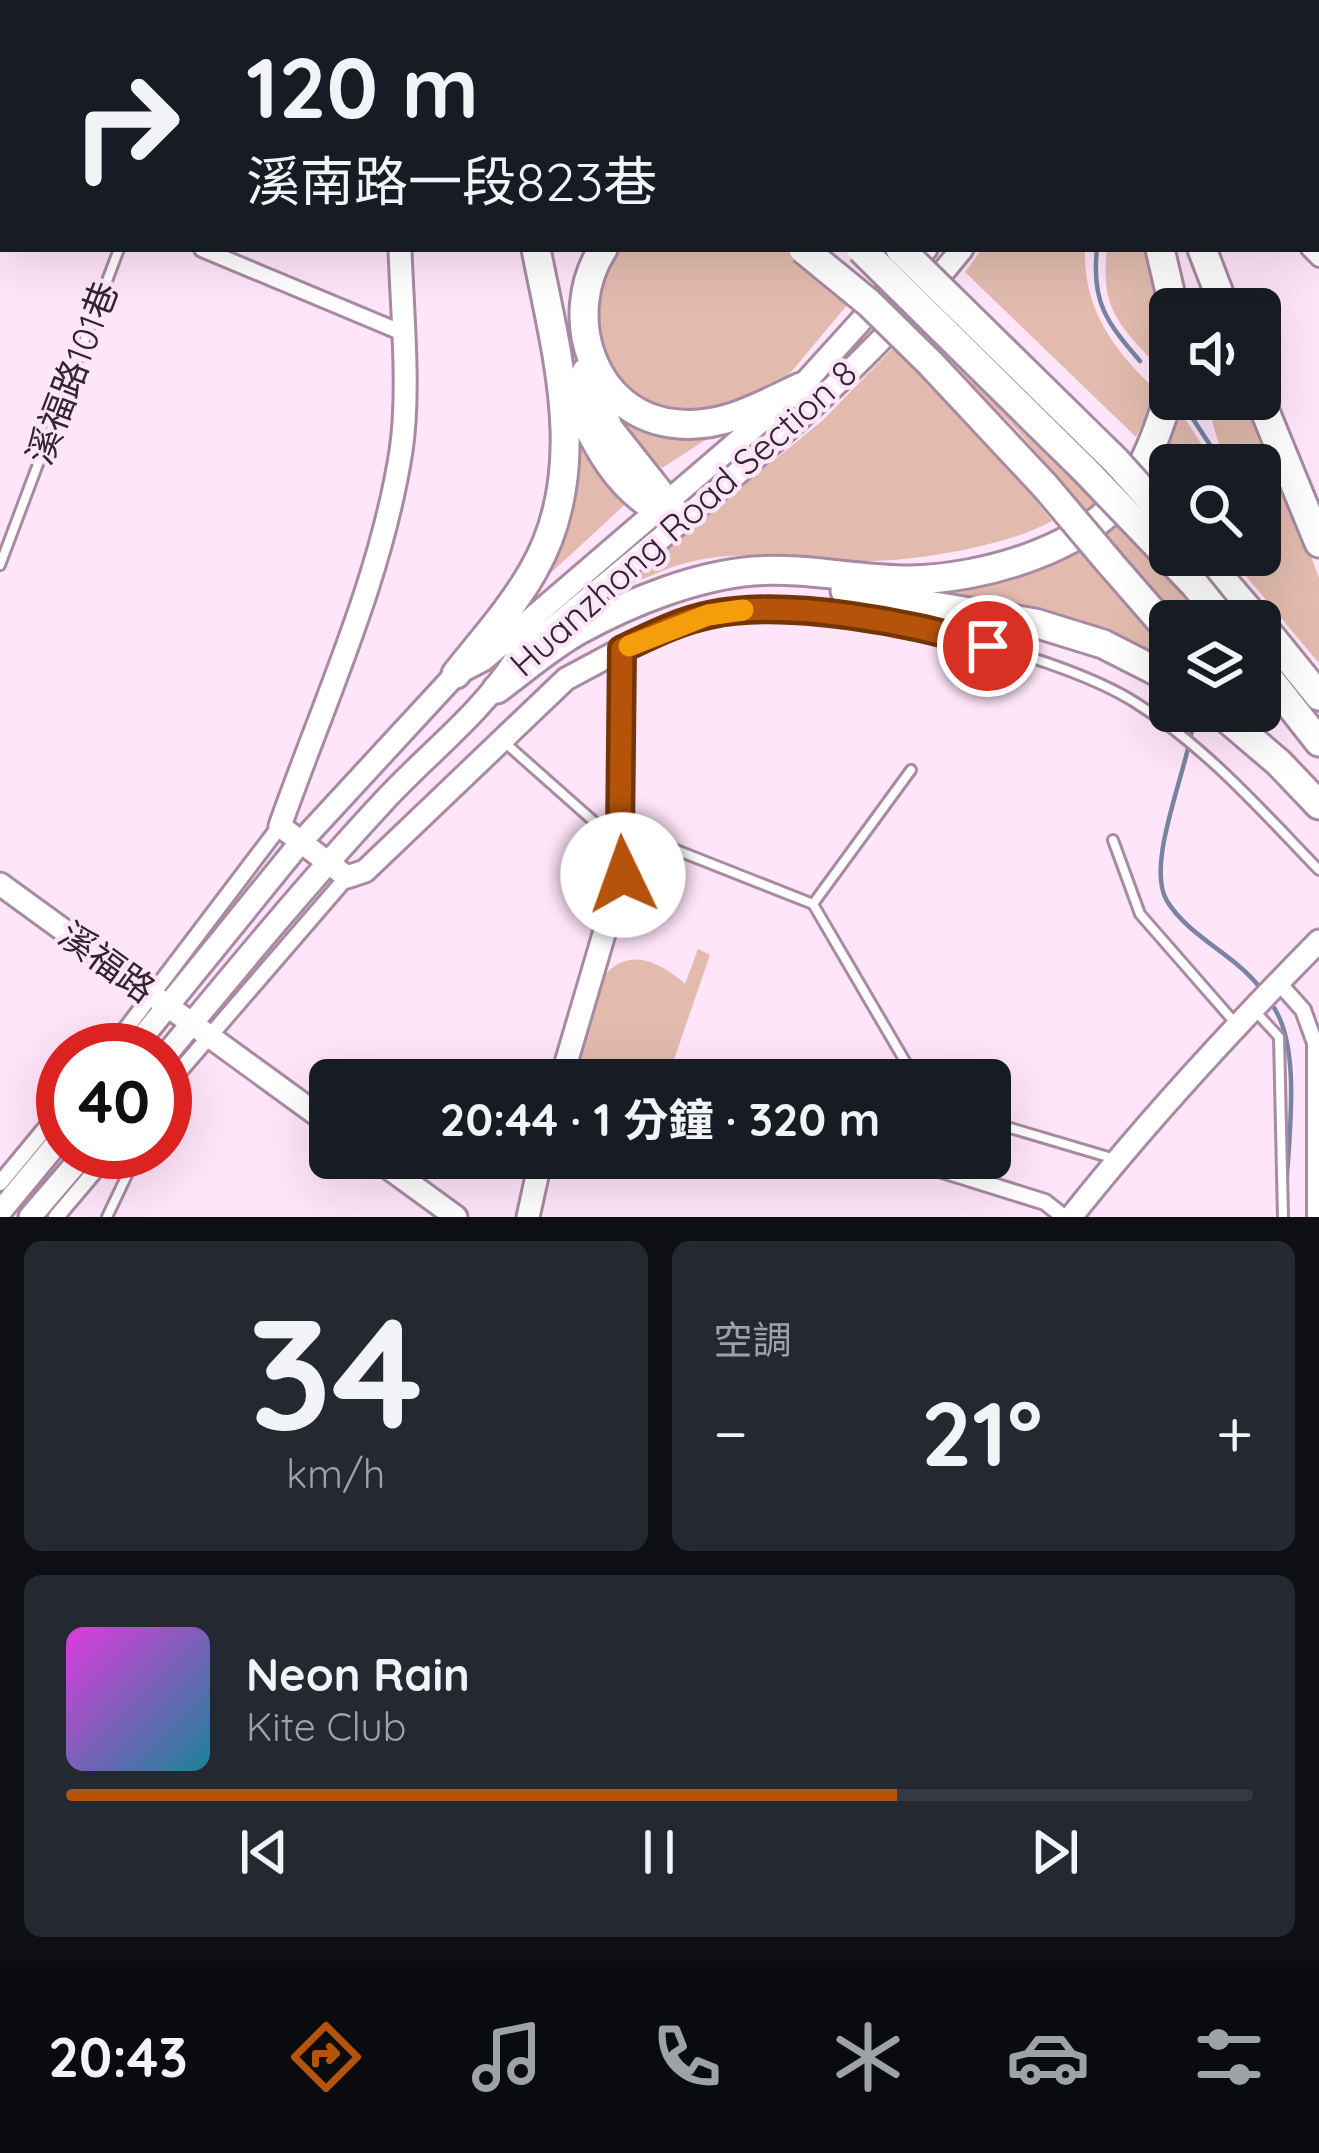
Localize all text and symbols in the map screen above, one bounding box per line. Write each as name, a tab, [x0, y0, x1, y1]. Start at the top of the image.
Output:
text: 120 m	[246, 34, 479, 139]
icon: right	[48, 48, 204, 204]
text: 溪南路一段823巷	[246, 147, 657, 215]
street label: 溪福路101巷	[16, 275, 127, 471]
map controls	[1149, 288, 1281, 732]
button: sound	[1149, 288, 1281, 420]
street label: Huanzhong Road Section 8	[500, 350, 866, 685]
button: search	[1149, 444, 1281, 576]
pin	[937, 595, 1039, 697]
button: layers	[1149, 600, 1281, 732]
icon: arrive	[955, 613, 1021, 679]
position arrow	[560, 812, 686, 938]
street label: 溪福路	[50, 912, 164, 1012]
speed limit sign: 40	[36, 1023, 192, 1179]
text: 20:44 · 1 分鐘 · 320 m	[440, 1091, 880, 1147]
text: 34	[248, 1273, 424, 1468]
text: 空調	[714, 1315, 792, 1364]
text: 21°	[921, 1376, 1043, 1489]
text: −	[714, 1391, 748, 1474]
text: +	[1216, 1391, 1253, 1474]
text: km/h	[286, 1449, 385, 1498]
text: Neon Rain	[246, 1646, 470, 1702]
text: Kite Club	[246, 1702, 406, 1751]
icon: previous	[231, 1819, 297, 1885]
icon: pause	[626, 1819, 692, 1885]
icon: next	[1022, 1819, 1088, 1885]
icon: directions	[284, 2015, 368, 2099]
icon: music	[465, 2015, 549, 2099]
icon: phone	[645, 2015, 729, 2099]
icon: climate	[826, 2015, 910, 2099]
icon: car	[1006, 2015, 1090, 2099]
icon: filters	[1187, 2015, 1271, 2099]
text: 20:43	[48, 2023, 188, 2091]

